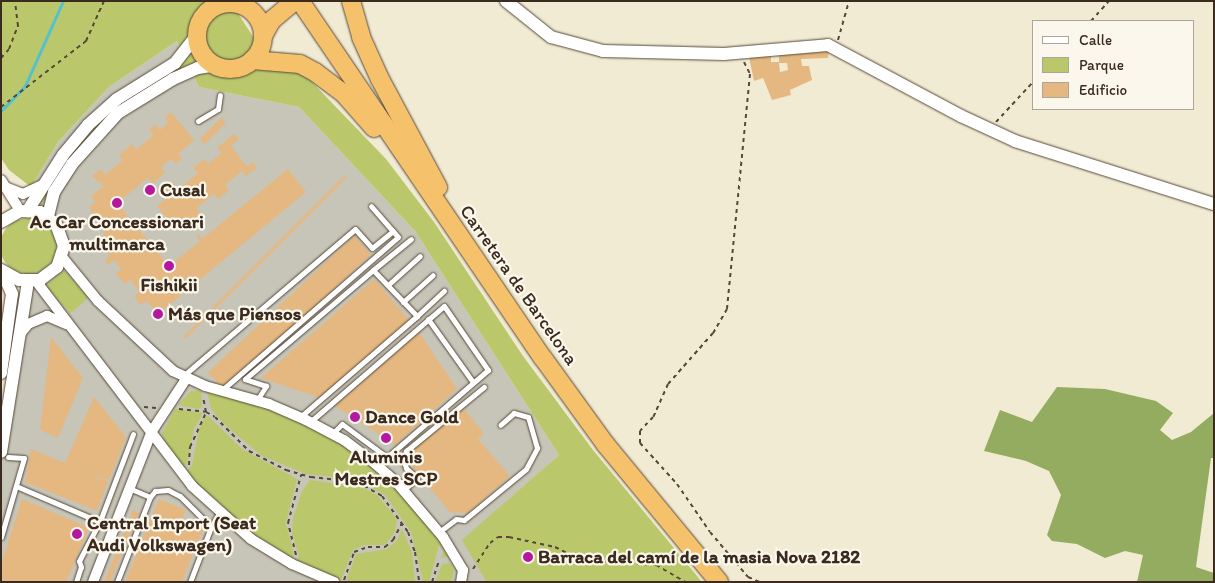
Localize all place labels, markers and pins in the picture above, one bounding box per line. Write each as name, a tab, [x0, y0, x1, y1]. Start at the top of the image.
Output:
place label: Cusal	[160, 179, 206, 201]
marker: Cusal	[144, 184, 156, 196]
marker: Ac Car Concessionari multimarca	[111, 197, 123, 209]
place label: Ac Car Concessionari multimarca	[30, 211, 204, 255]
marker: Fishikii	[163, 260, 175, 272]
place label: Fishikii	[140, 274, 198, 296]
place label: Más que Piensos	[168, 303, 301, 325]
marker: Más que Piensos	[152, 308, 164, 320]
place label: Dance Gold	[365, 406, 459, 428]
marker: Dance Gold	[349, 411, 361, 423]
marker: Aluminis Mestres SCP	[380, 432, 392, 444]
place label: Aluminis Mestres SCP	[335, 446, 437, 490]
place label: Central Import (Seat Audi Volkswagen)	[87, 512, 256, 556]
marker: Central Import (Seat Audi Volkswagen)	[71, 528, 83, 540]
place label: Barraca del camí de la masia Nova 2182	[538, 546, 860, 568]
marker: Barraca del camí de la masia Nova 2182	[522, 551, 534, 563]

